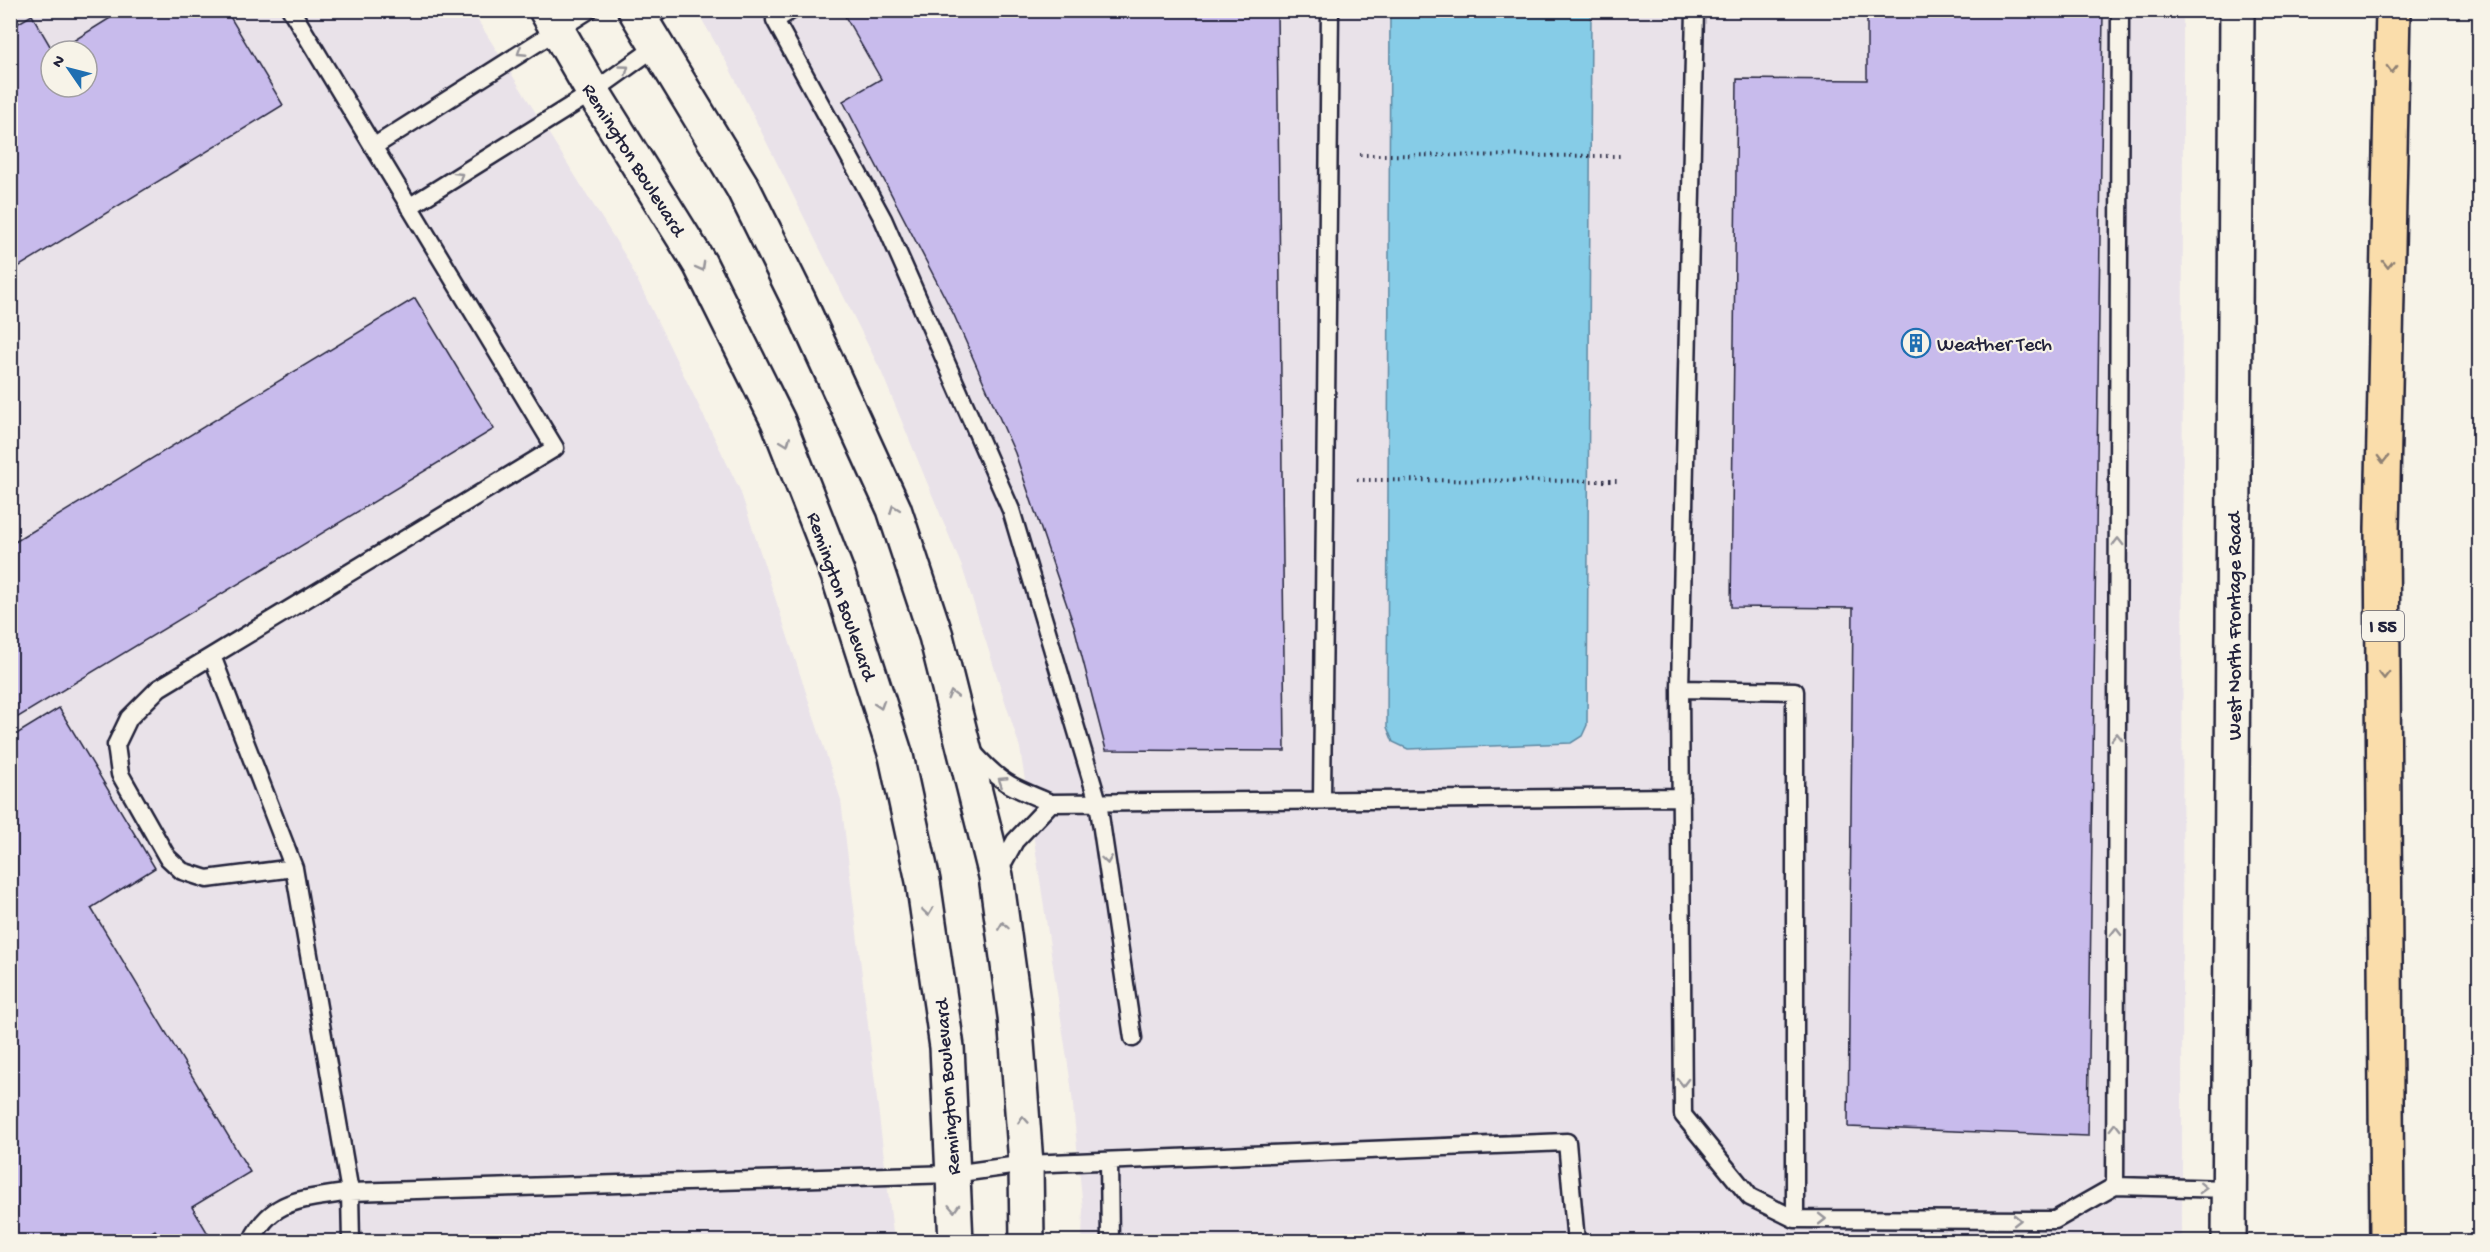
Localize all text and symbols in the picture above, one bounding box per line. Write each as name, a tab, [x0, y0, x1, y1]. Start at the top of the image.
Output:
north arrow	[39, 39, 99, 99]
one-way arrow	[517, 45, 528, 56]
text: N	[49, 52, 71, 72]
one-way arrow	[2385, 64, 2398, 73]
one-way arrow	[618, 65, 629, 76]
street label: Remington Boulevard	[576, 80, 690, 244]
one-way arrow	[453, 171, 463, 183]
one-way arrow	[2381, 259, 2394, 268]
one-way arrow	[694, 261, 705, 271]
building icon: Weather Tech	[1900, 327, 1932, 359]
place label: Weather Tech	[1937, 335, 2052, 358]
one-way arrow	[779, 436, 792, 447]
one-way arrow	[2377, 454, 2390, 463]
one-way arrow	[889, 504, 901, 515]
street label: Remington Boulevard	[800, 510, 880, 686]
street label: West North Frontage Road	[2225, 510, 2248, 740]
one-way arrow	[2112, 538, 2124, 547]
road number: I 55	[2362, 611, 2404, 641]
one-way arrow	[2377, 670, 2390, 679]
one-way arrow	[946, 690, 959, 700]
one-way arrow	[873, 699, 885, 710]
one-way arrow	[2111, 733, 2123, 742]
one-way arrow	[998, 777, 1009, 788]
one-way arrow	[1100, 855, 1112, 864]
one-way arrow	[921, 908, 933, 917]
one-way arrow	[997, 922, 1009, 931]
one-way arrow	[2110, 928, 2122, 937]
street label: Remington Boulevard	[932, 996, 967, 1176]
one-way arrow	[1676, 1078, 1689, 1087]
one-way arrow	[1016, 1116, 1029, 1125]
one-way arrow	[2109, 1123, 2121, 1132]
one-way arrow	[2199, 1182, 2208, 1195]
one-way arrow	[948, 1203, 961, 1212]
one-way arrow	[1818, 1213, 1827, 1225]
one-way arrow	[2013, 1214, 2022, 1226]

